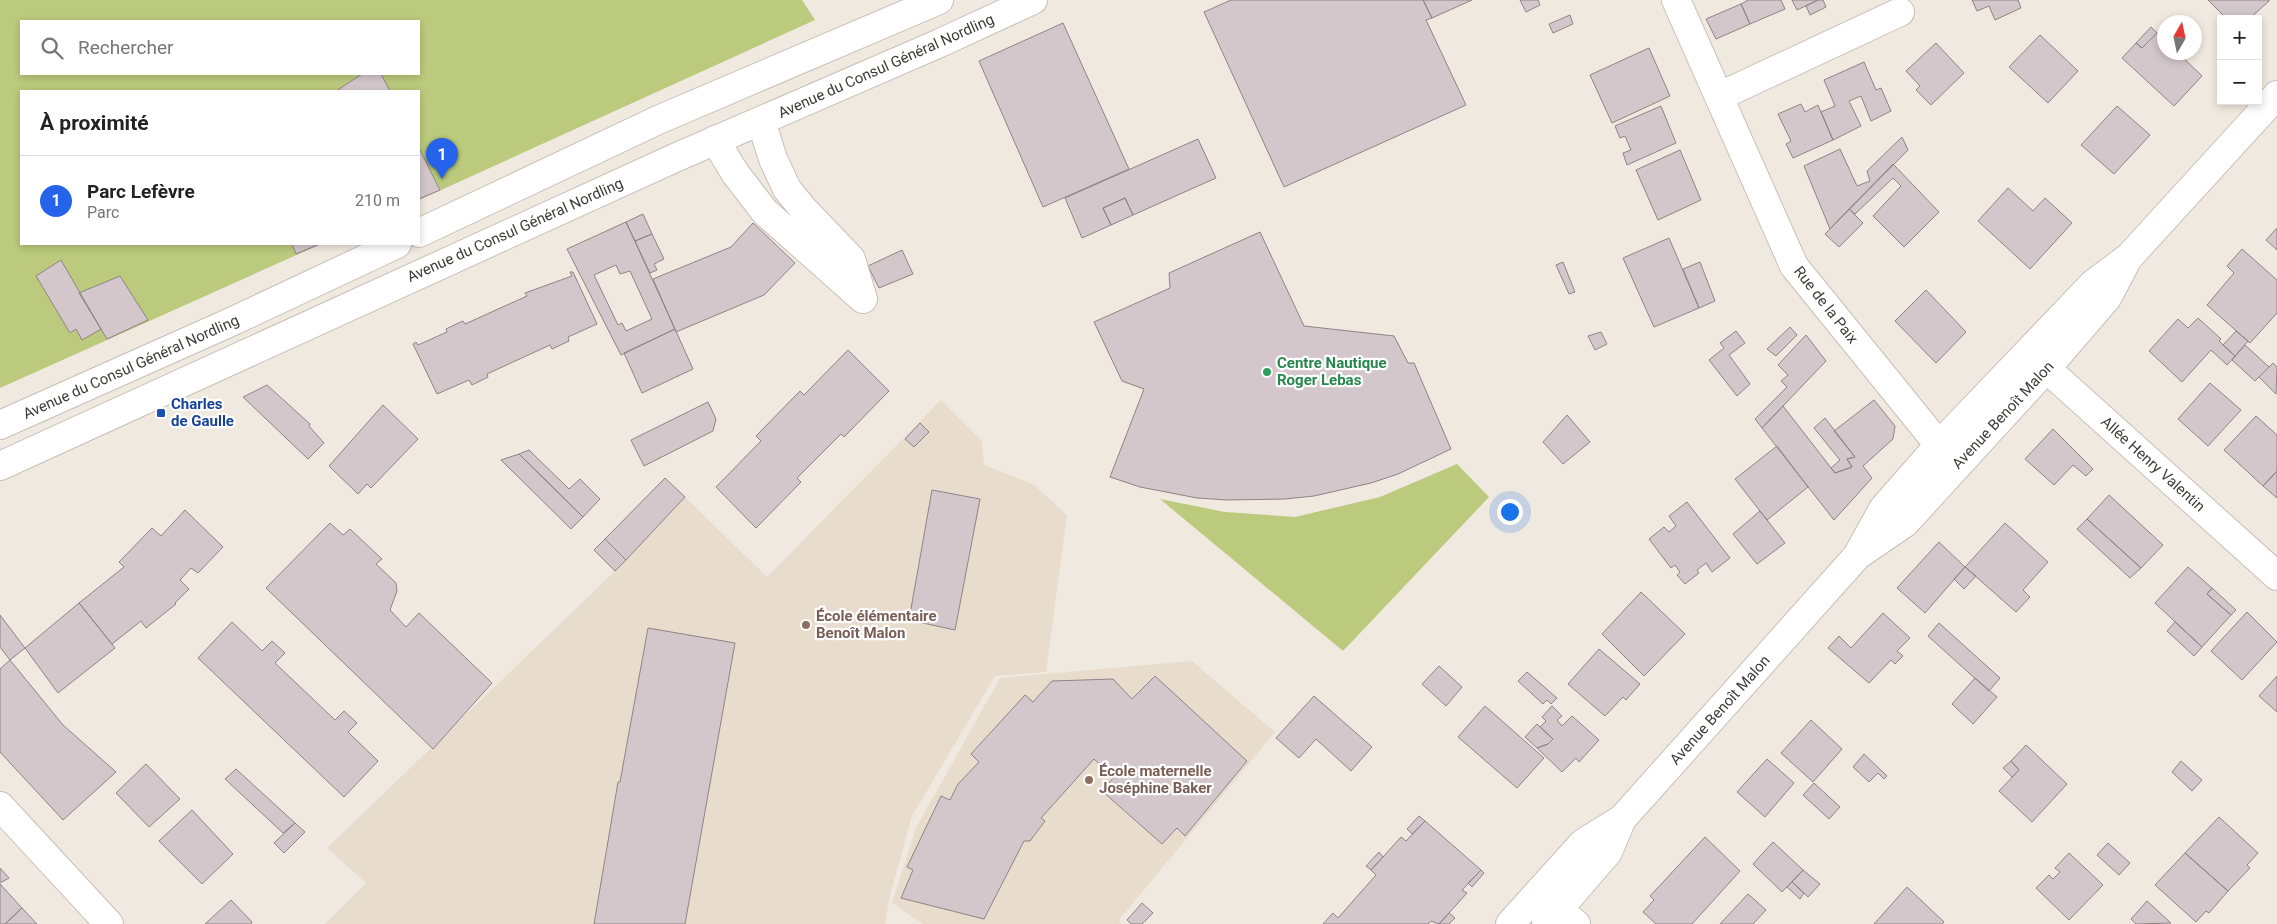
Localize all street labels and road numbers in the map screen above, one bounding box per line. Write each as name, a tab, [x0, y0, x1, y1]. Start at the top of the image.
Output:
street label: Avenue du Consul Général Nordling	[775, 10, 997, 122]
street label: Avenue du Consul Général Nordling	[404, 174, 626, 286]
street label: Rue de la Paix	[1790, 263, 1862, 348]
street label: Avenue du Consul Général Nordling	[20, 311, 242, 423]
street label: Avenue Benoît Malon	[1948, 357, 2058, 473]
street label: Allée Henry Valentin	[2097, 413, 2209, 515]
street label: Avenue Benoît Malon	[1666, 652, 1774, 768]

